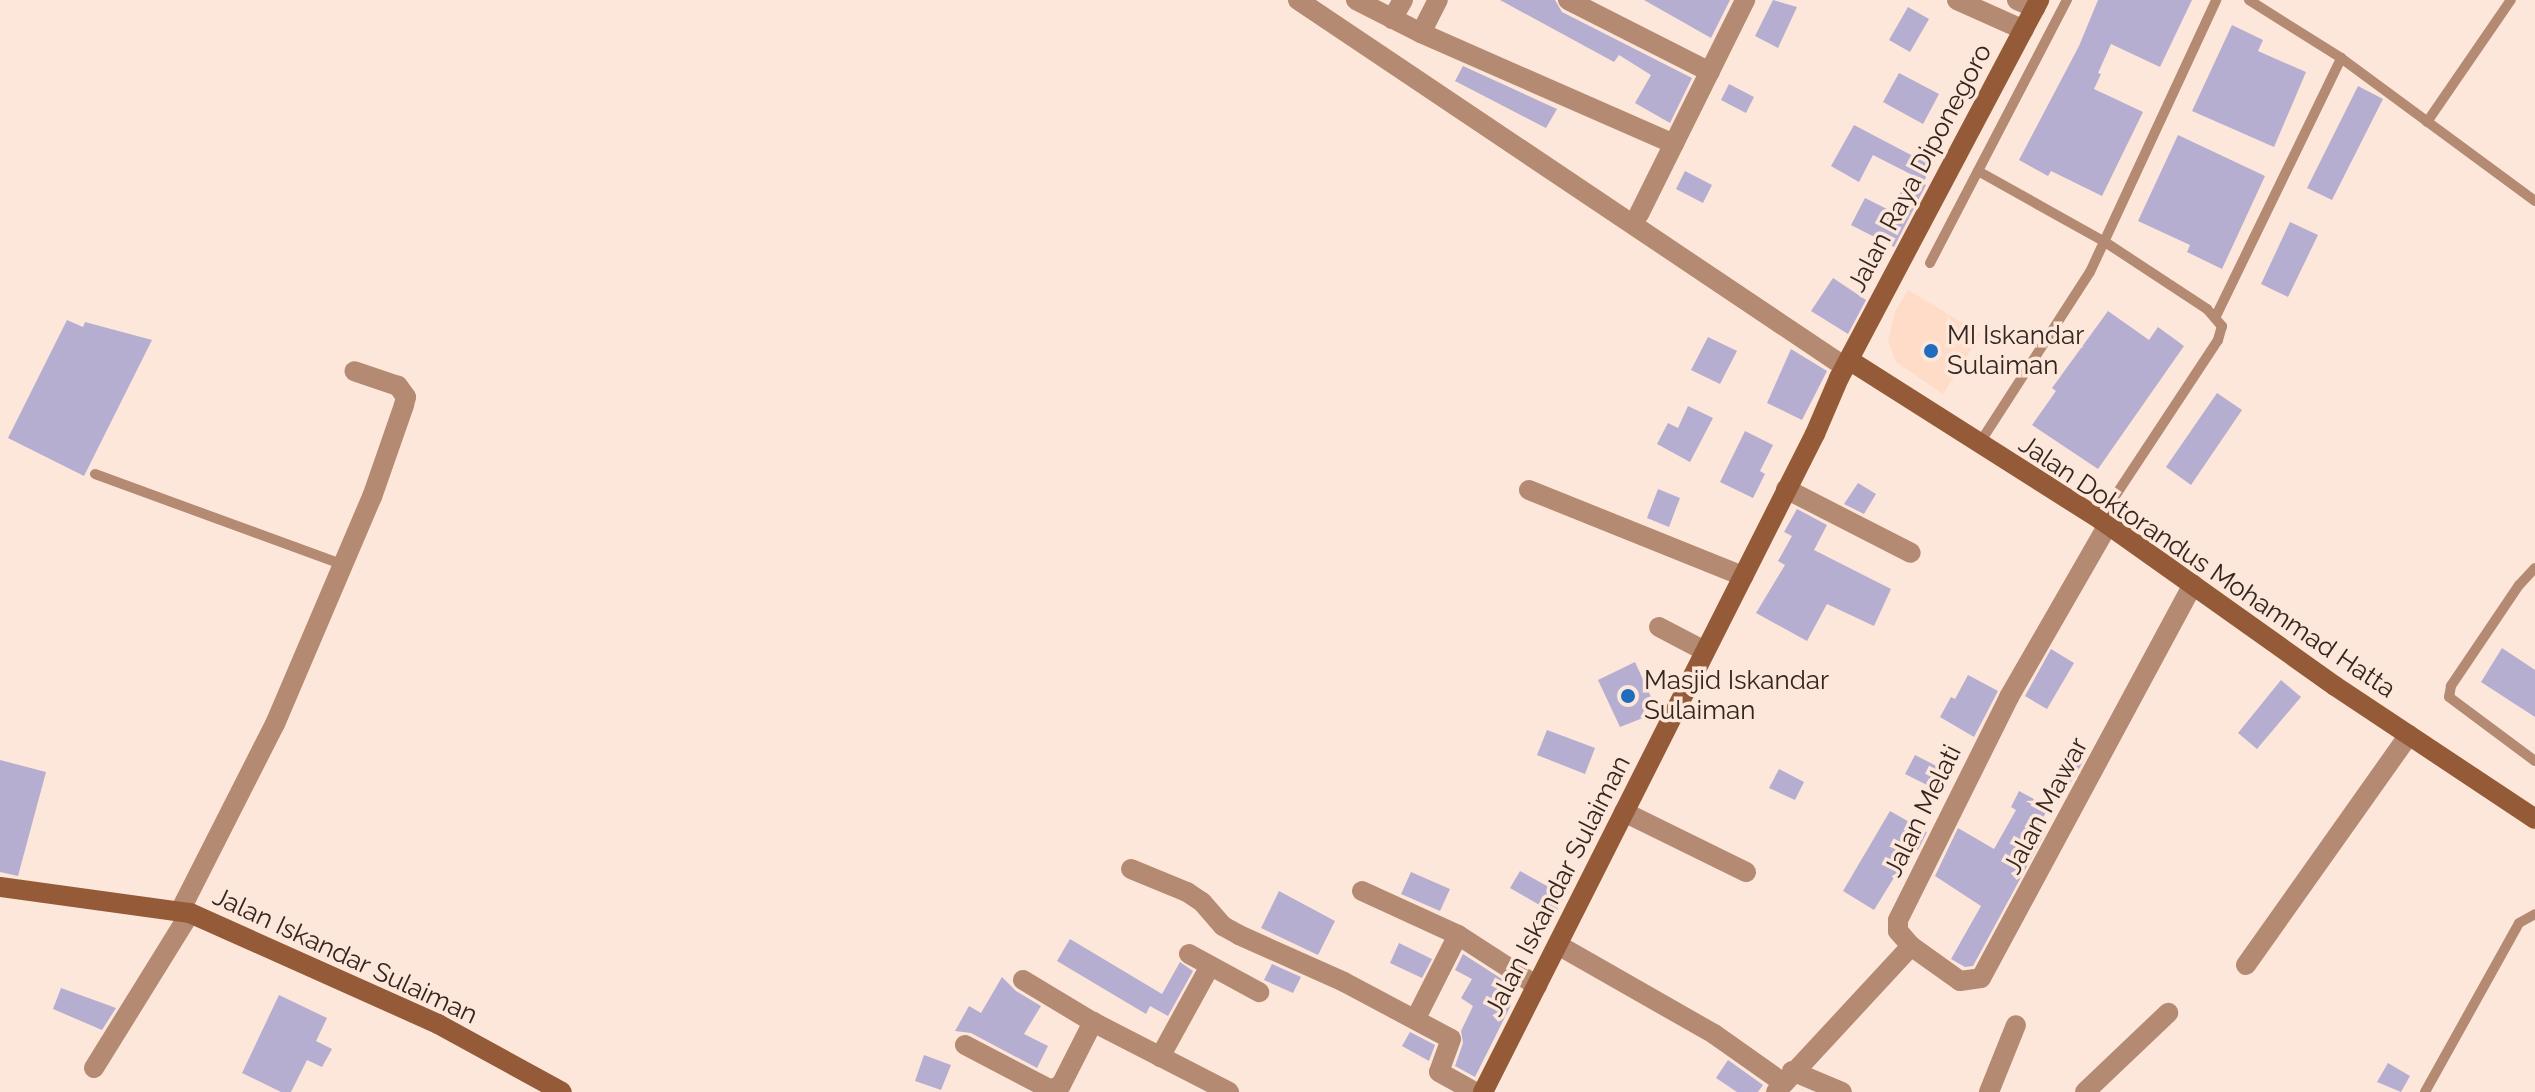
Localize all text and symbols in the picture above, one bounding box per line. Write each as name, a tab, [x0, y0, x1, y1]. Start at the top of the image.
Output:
street label: Jalan Raya Diponegoro	[1841, 39, 1999, 297]
place label: MI Iskandar Sulaiman	[1947, 320, 2084, 382]
marker: MI Iskandar Sulaiman	[1922, 342, 1940, 360]
street label: Jalan Doktorandus Mohammad Hatta	[2013, 429, 2401, 705]
place label: Masjid Iskandar Sulaiman	[1644, 665, 1829, 726]
marker: Masjid Iskandar Sulaiman	[1619, 687, 1637, 705]
street label: Jalan Mawar	[1997, 732, 2095, 880]
street label: Jalan Melati	[1878, 740, 1968, 882]
street label: Jalan Iskandar Sulaiman	[1479, 750, 1637, 1022]
street label: Jalan Iskandar Sulaiman	[208, 881, 482, 1031]

